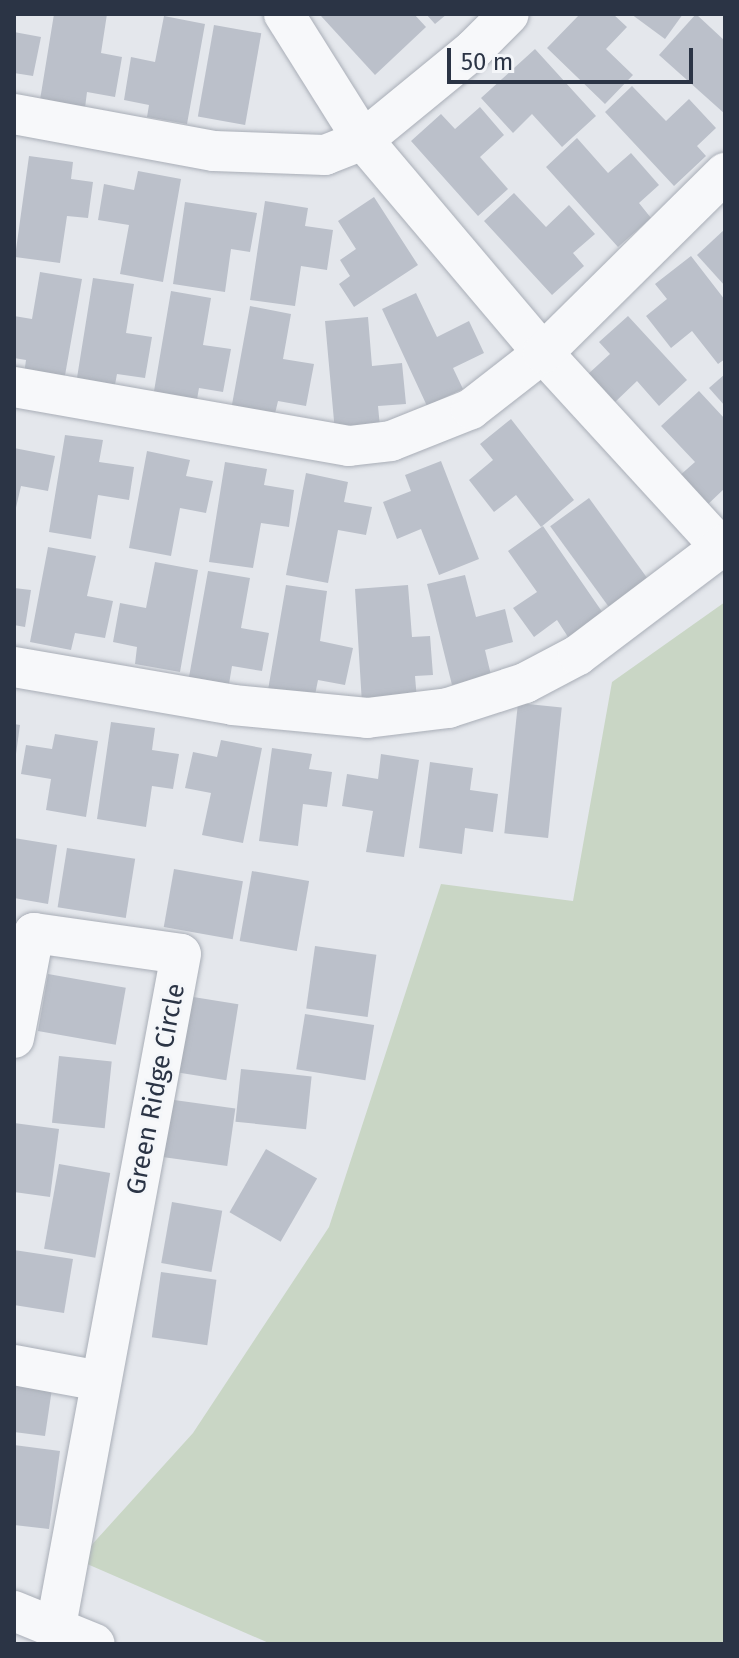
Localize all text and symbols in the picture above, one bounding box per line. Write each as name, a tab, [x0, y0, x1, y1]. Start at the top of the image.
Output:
scale bar	[451, 32, 697, 82]
text: 50 m	[461, 48, 513, 76]
street label: Green Ridge Circle	[120, 981, 192, 1197]

